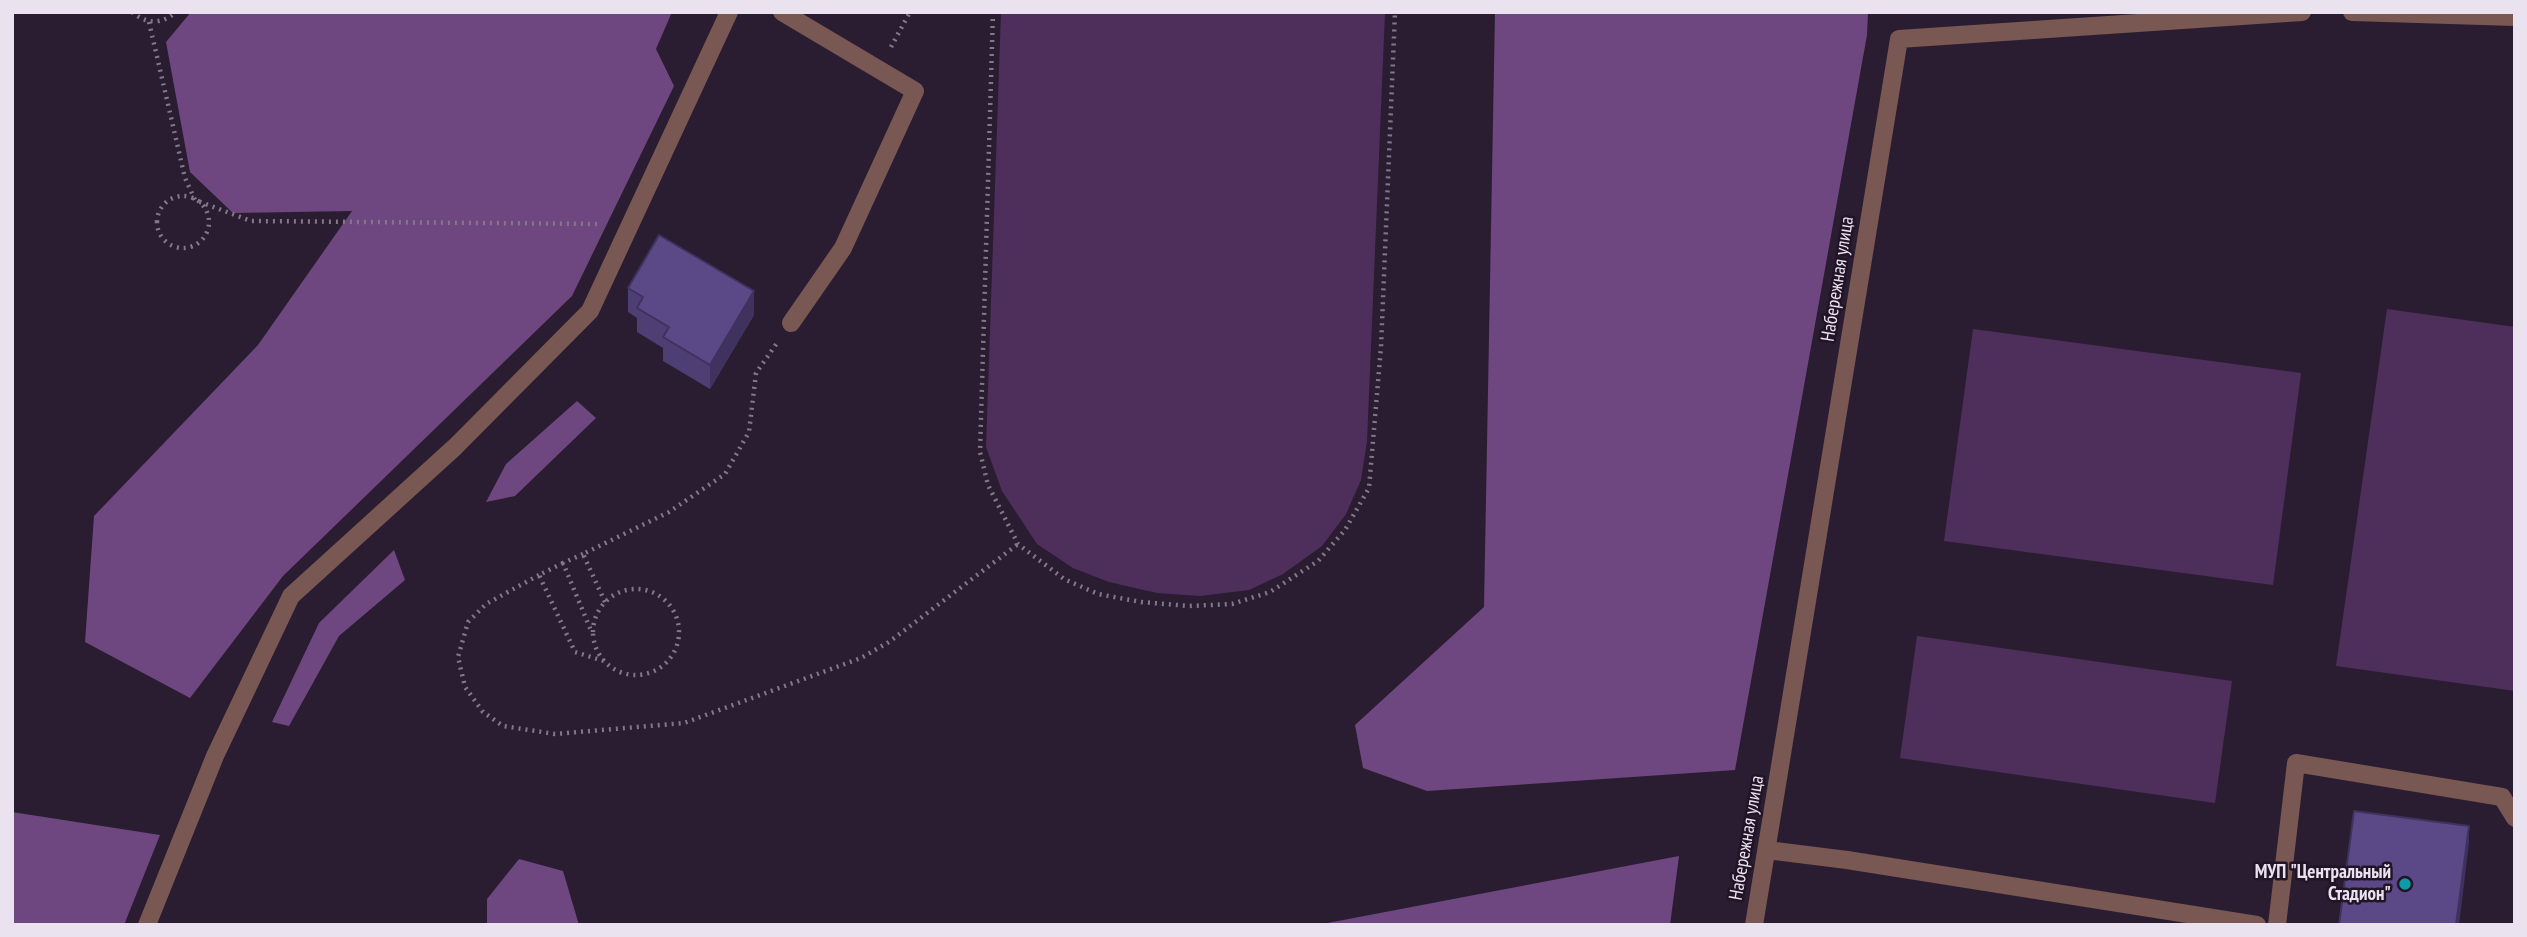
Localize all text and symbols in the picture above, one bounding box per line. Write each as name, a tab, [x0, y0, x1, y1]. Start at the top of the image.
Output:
street label: Набережная улица	[1817, 215, 1859, 343]
street label: Набережная улица	[1725, 774, 1769, 902]
place label: МУП "Центральный Стадион"	[2255, 862, 2391, 906]
marker: МУП "Центральный Стадион"	[2397, 876, 2413, 892]

